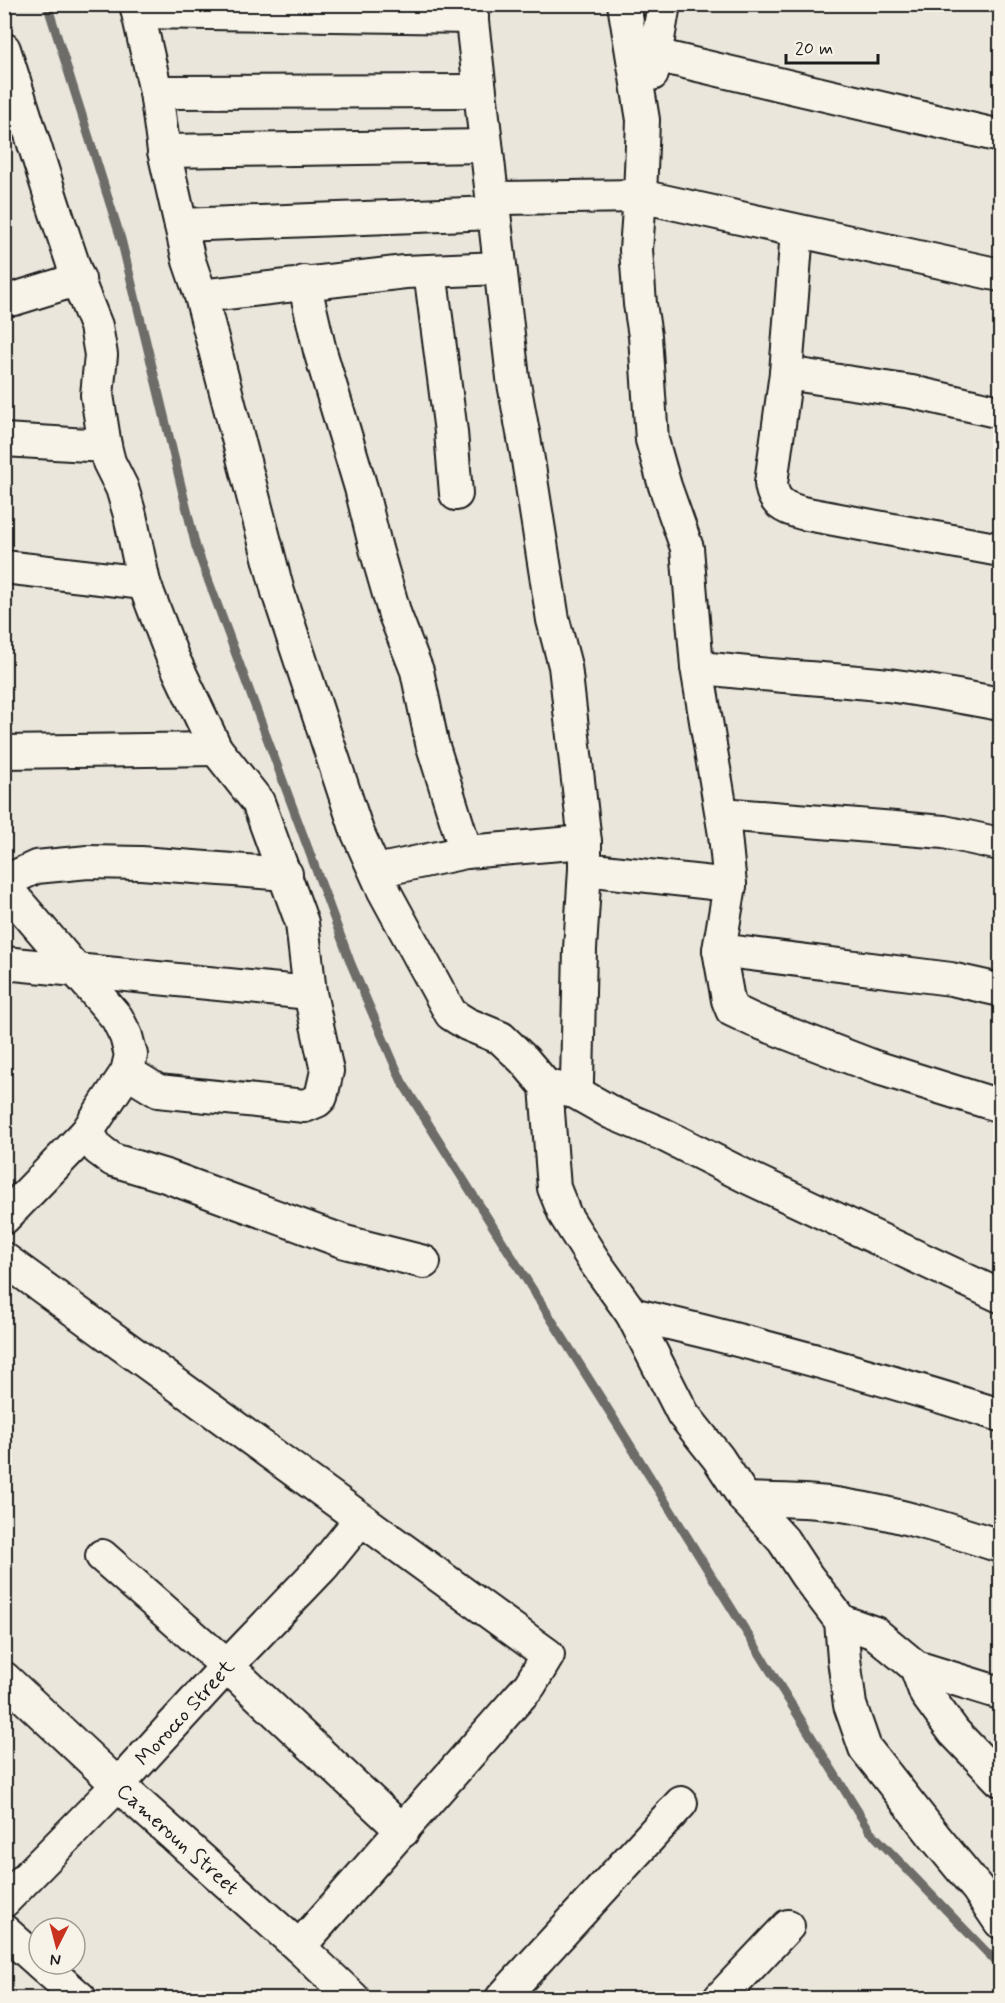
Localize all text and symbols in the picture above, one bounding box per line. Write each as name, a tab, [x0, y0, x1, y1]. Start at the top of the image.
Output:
scale bar	[786, 27, 878, 65]
text: 20 m	[795, 37, 833, 61]
street label: Morocco Street	[129, 1653, 242, 1772]
street label: Cameroun Street	[110, 1777, 245, 1902]
north arrow	[27, 1916, 87, 1976]
text: N	[49, 1948, 62, 1970]

